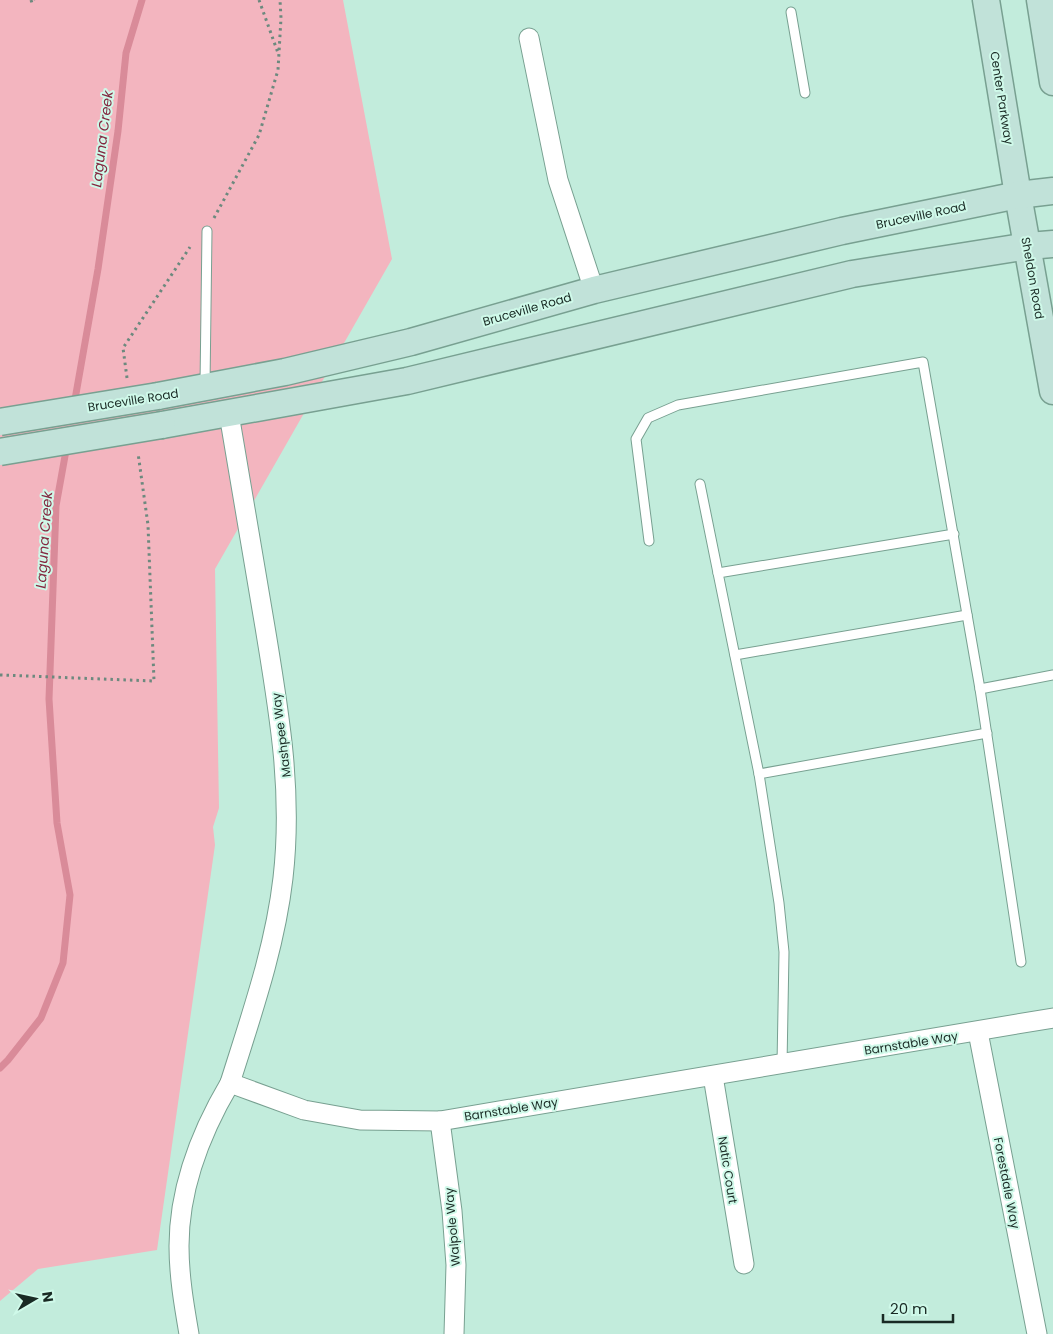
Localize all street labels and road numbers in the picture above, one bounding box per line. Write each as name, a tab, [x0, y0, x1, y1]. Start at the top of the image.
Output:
street label: Center Parkway	[986, 50, 1018, 146]
street label: Bruceville Road	[874, 197, 968, 233]
street label: Sheldon Road	[1017, 236, 1049, 320]
street label: Bruceville Road	[481, 288, 573, 330]
street label: Bruceville Road	[86, 384, 180, 416]
street label: Mashpee Way	[267, 691, 295, 778]
street label: Barnstable Way	[863, 1027, 959, 1059]
street label: Barnstable Way	[463, 1093, 559, 1125]
street label: Natic Court	[714, 1135, 742, 1205]
street label: Forestdale Way	[990, 1136, 1024, 1230]
street label: Walpole Way	[440, 1187, 464, 1267]

